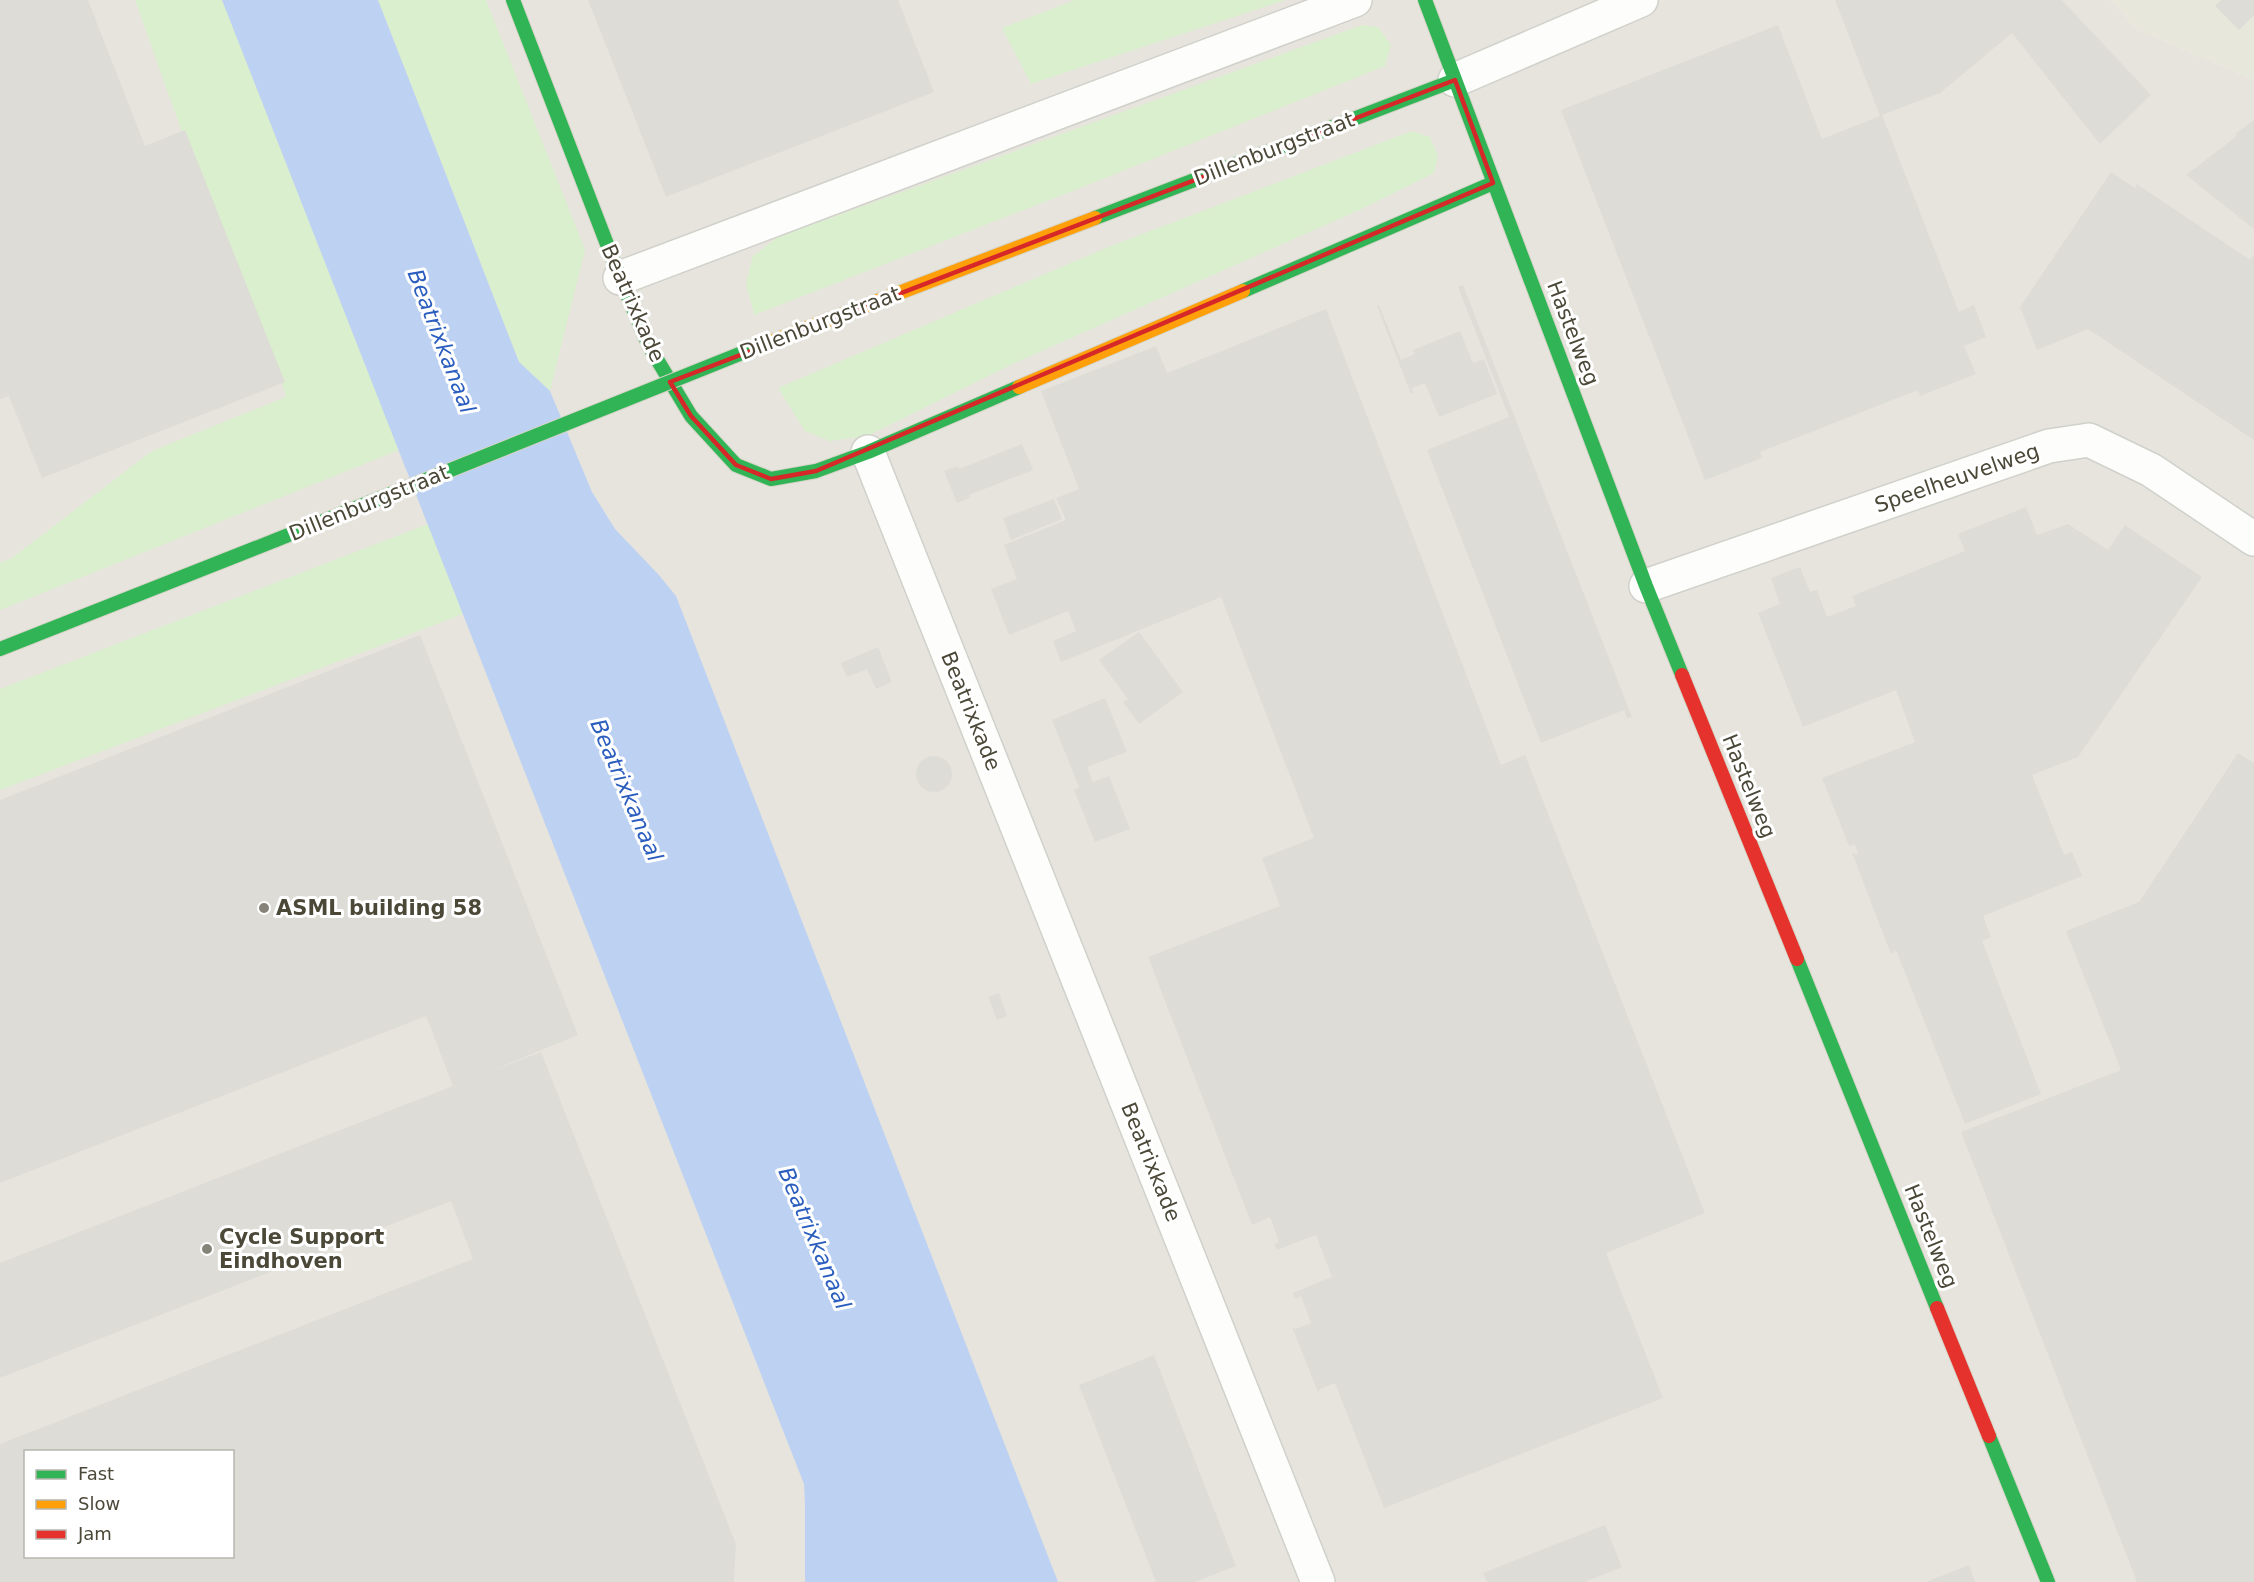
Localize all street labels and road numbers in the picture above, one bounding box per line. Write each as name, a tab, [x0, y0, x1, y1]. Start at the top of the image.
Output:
street label: Dillenburgstraat	[1190, 107, 1358, 191]
street label: Beatrixkade	[596, 240, 670, 366]
street label: Hastelweg	[1542, 277, 1604, 389]
street label: Dillenburgstraat	[736, 281, 904, 365]
street label: Speelheuvelweg	[1872, 439, 2042, 517]
street label: Dillenburgstraat	[286, 460, 452, 546]
street label: Beatrixkade	[936, 648, 1006, 774]
street label: Hastelweg	[1717, 731, 1781, 841]
street label: Beatrixkade	[1116, 1099, 1186, 1225]
street label: Hastelweg	[1899, 1181, 1963, 1291]

